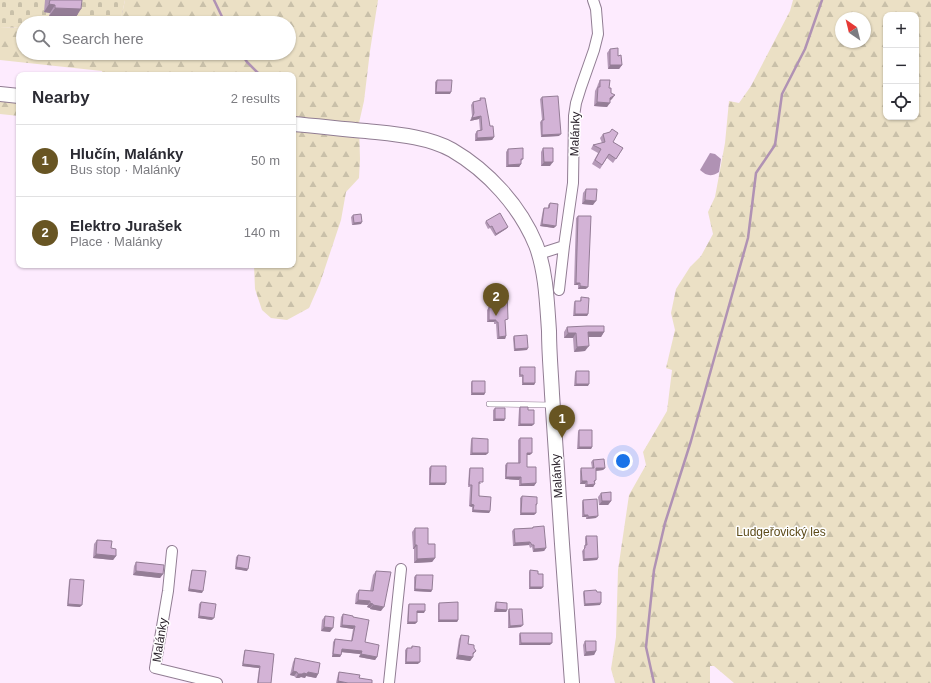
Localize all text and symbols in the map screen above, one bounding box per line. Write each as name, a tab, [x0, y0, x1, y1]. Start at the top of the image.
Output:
north arrow	[835, 12, 871, 48]
map controls	[883, 12, 919, 120]
button: +	[883, 12, 919, 48]
search box	[16, 16, 296, 60]
icon: search	[30, 27, 52, 49]
text: Search here	[62, 30, 144, 47]
button: −	[883, 48, 919, 84]
button: locate	[883, 84, 919, 120]
text: Nearby	[32, 88, 90, 107]
text: 2 results	[231, 91, 280, 106]
street label: Malánky	[567, 111, 583, 157]
text: Hlučín, Malánky	[70, 145, 183, 162]
text: 1	[41, 153, 49, 168]
text: 50 m	[251, 153, 280, 168]
text: Bus stop · Malánky	[70, 162, 181, 177]
text: Elektro Jurašek	[70, 217, 182, 234]
text: 2	[41, 225, 49, 240]
text: 140 m	[244, 225, 280, 240]
text: Place · Malánky	[70, 234, 162, 249]
pin: 2	[483, 283, 509, 316]
pin: 1	[549, 405, 575, 438]
your location	[613, 451, 633, 471]
street label: Malánky	[548, 453, 566, 499]
park label: Ludgeřovický les	[736, 525, 826, 539]
street label: Malánky	[150, 617, 170, 663]

